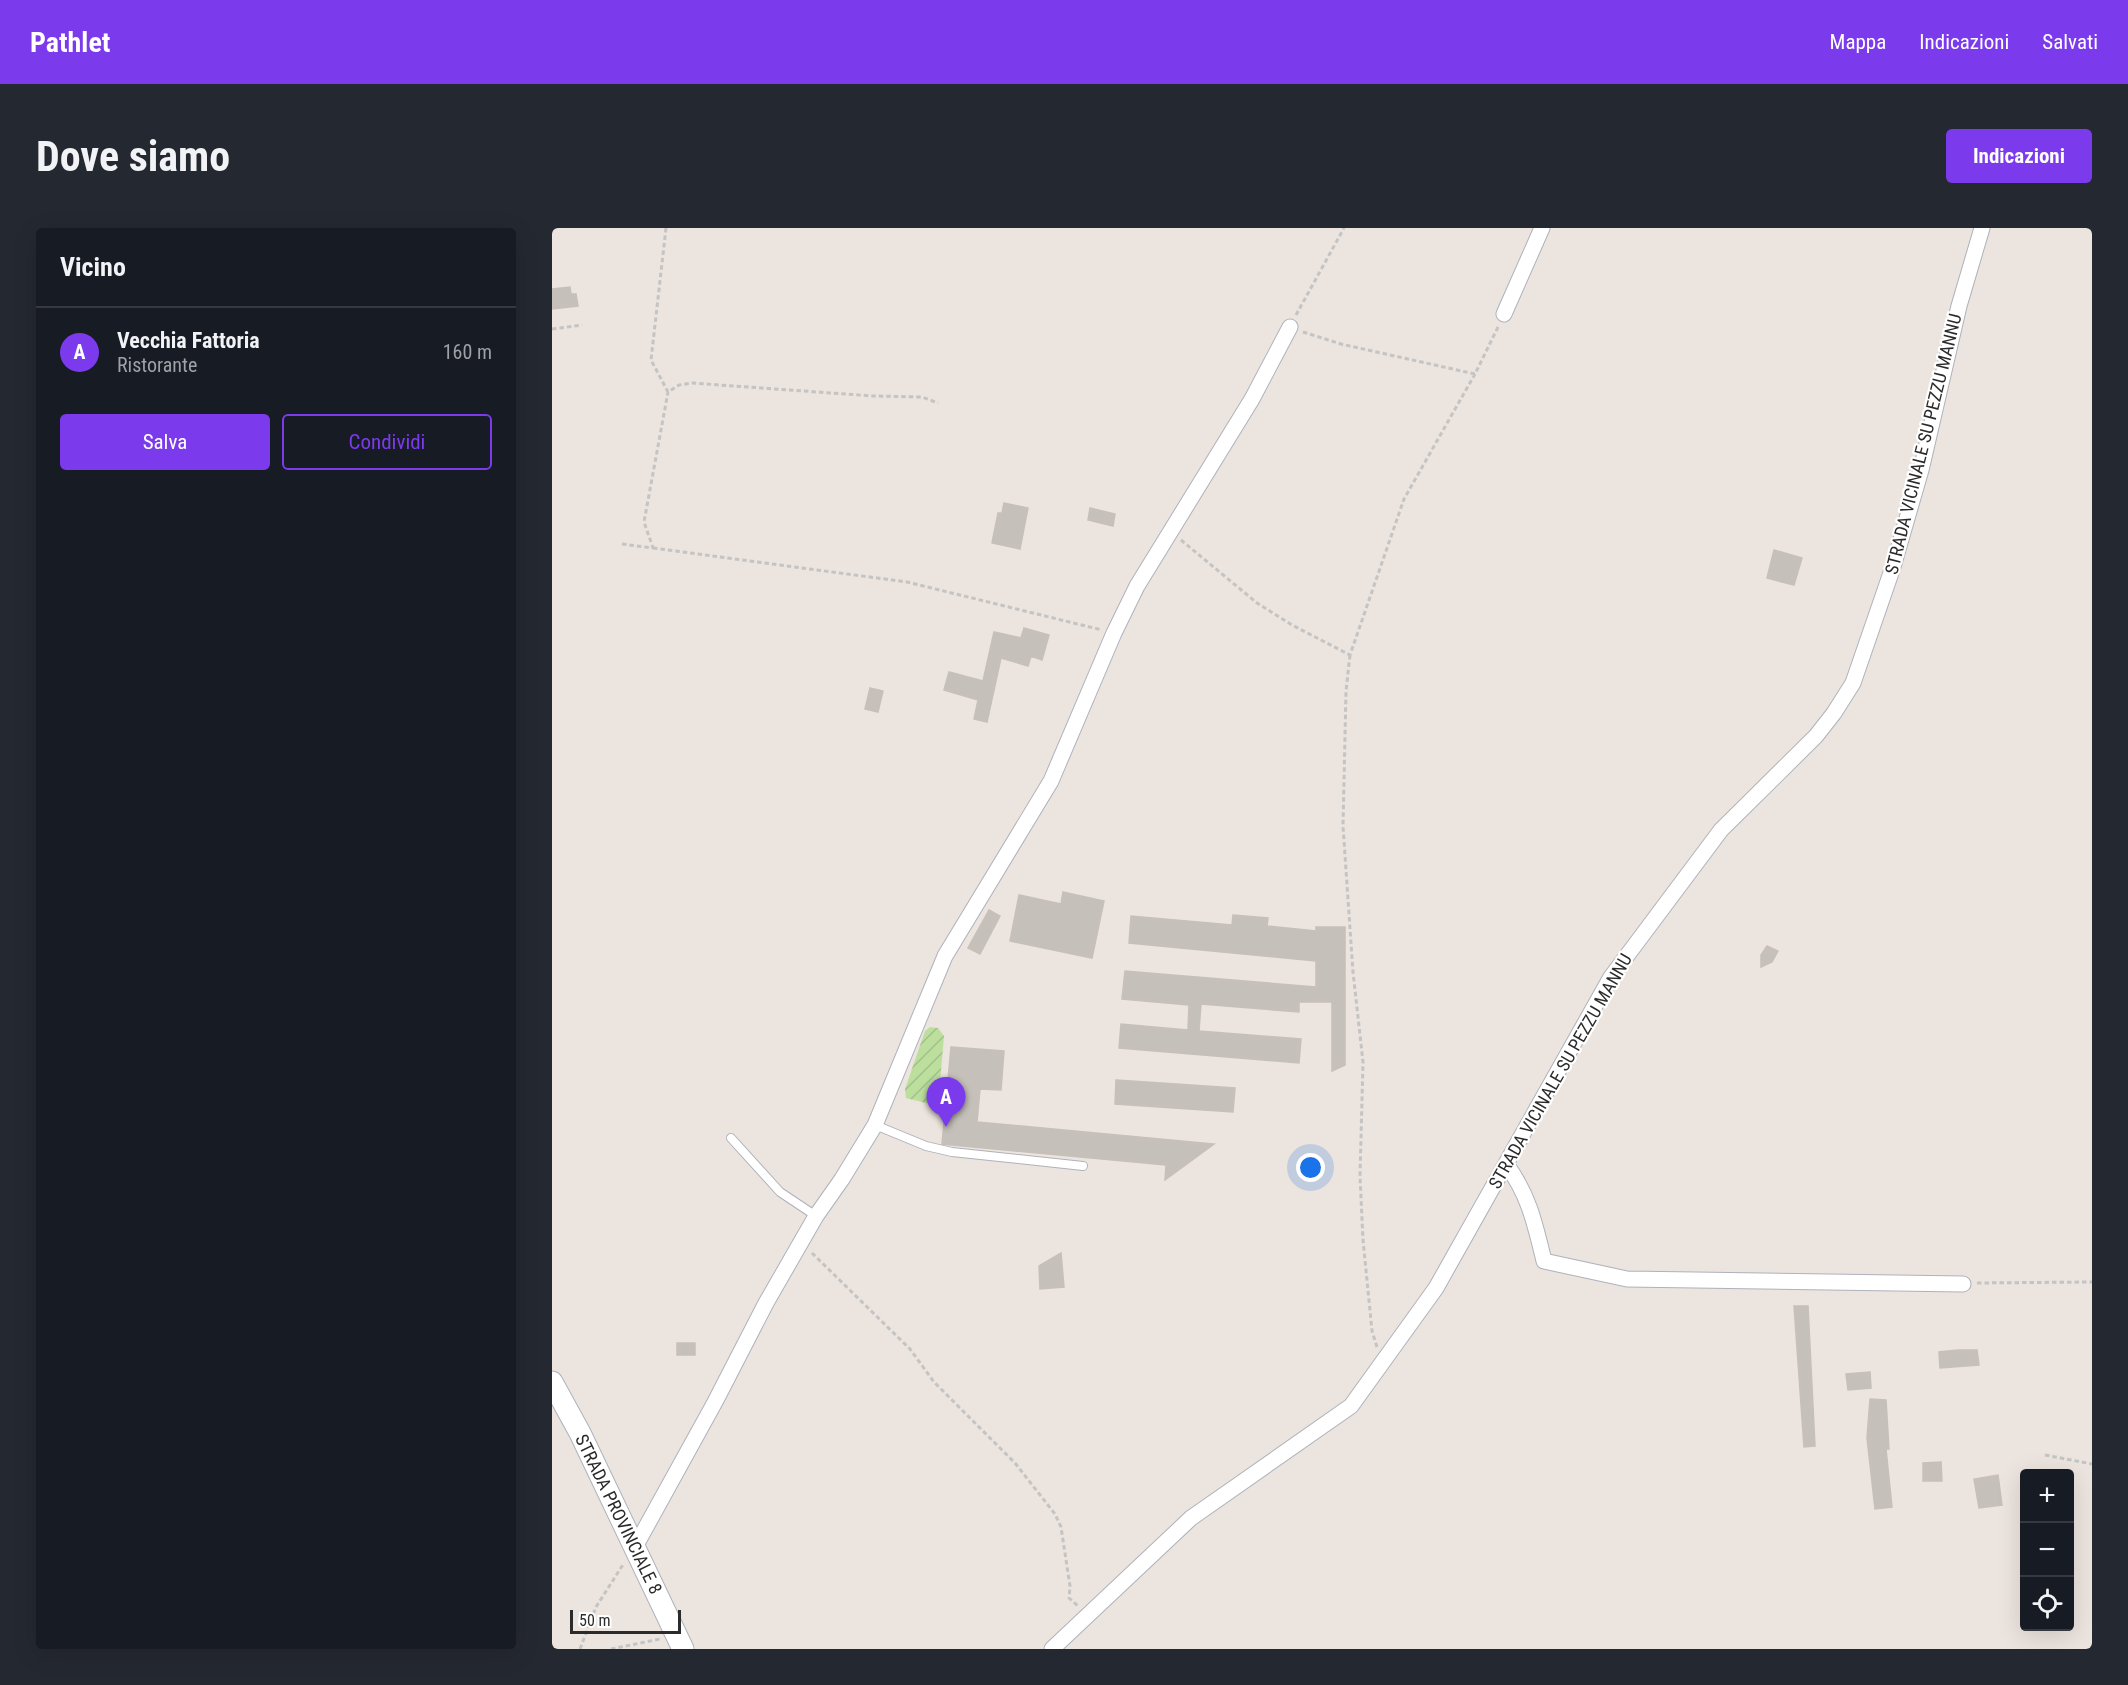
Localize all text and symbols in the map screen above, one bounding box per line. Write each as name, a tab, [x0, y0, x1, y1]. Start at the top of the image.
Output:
text: Pathlet	[30, 26, 110, 59]
text: Mappa	[1830, 30, 1886, 54]
text: Indicazioni	[1919, 30, 2009, 54]
text: Salvati	[2042, 30, 2098, 54]
button: Indicazioni	[1946, 129, 2092, 183]
text: Dove siamo	[36, 132, 230, 181]
text: Vicino	[60, 252, 126, 282]
street label: STRADA VICINALE SU PEZZU MANNU	[1880, 311, 1966, 577]
text: Vecchia Fattoria	[117, 328, 260, 353]
text: A	[74, 340, 85, 364]
text: 160 m	[443, 340, 492, 364]
text: Ristorante	[117, 353, 197, 377]
button: Salva	[60, 414, 270, 470]
button: Condividi	[282, 414, 492, 470]
street label: STRADA VICINALE SU PEZZU MANNU	[1484, 950, 1636, 1192]
pin: A	[926, 1078, 966, 1127]
your location	[1296, 1153, 1325, 1182]
street label: STRADA PROVINCIALE 8	[571, 1431, 667, 1597]
map controls	[2020, 1469, 2074, 1631]
button: +	[2020, 1469, 2074, 1523]
button: −	[2020, 1523, 2074, 1577]
button: locate	[2020, 1577, 2074, 1631]
scale bar	[570, 1607, 681, 1634]
text: 50 m	[579, 1611, 611, 1630]

